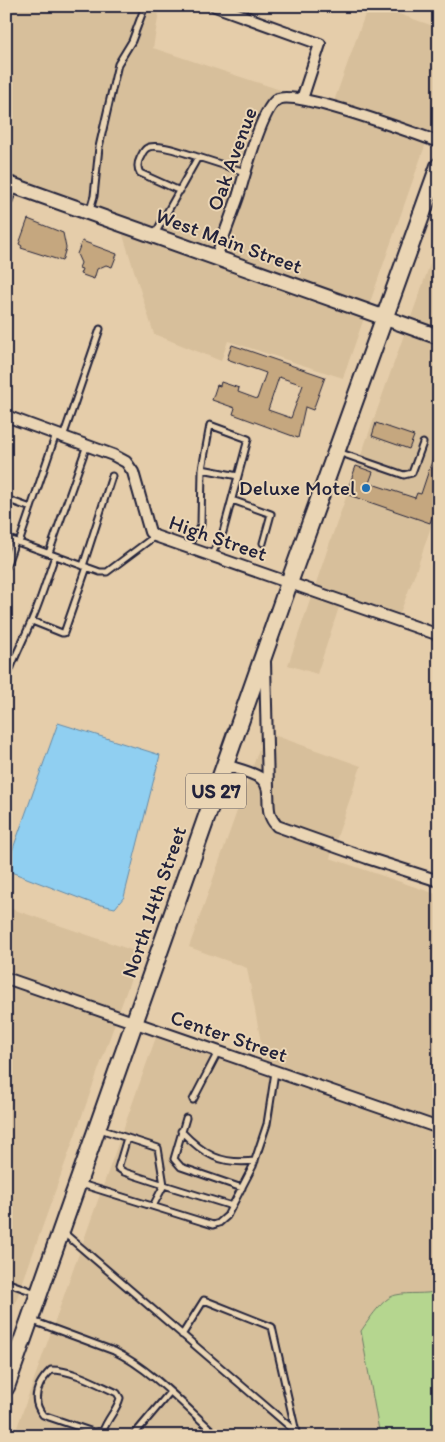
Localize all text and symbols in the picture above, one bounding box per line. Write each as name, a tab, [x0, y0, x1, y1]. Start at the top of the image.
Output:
street label: Oak Avenue	[201, 104, 262, 214]
street label: West Main Street	[153, 202, 306, 279]
place label: Deluxe Motel	[239, 475, 356, 500]
marker: Deluxe Motel	[360, 482, 372, 494]
street label: High Street	[166, 509, 271, 566]
road number: US 27	[186, 774, 246, 808]
street label: North 14th Street	[116, 823, 191, 981]
street label: Center Street	[167, 1004, 291, 1067]

